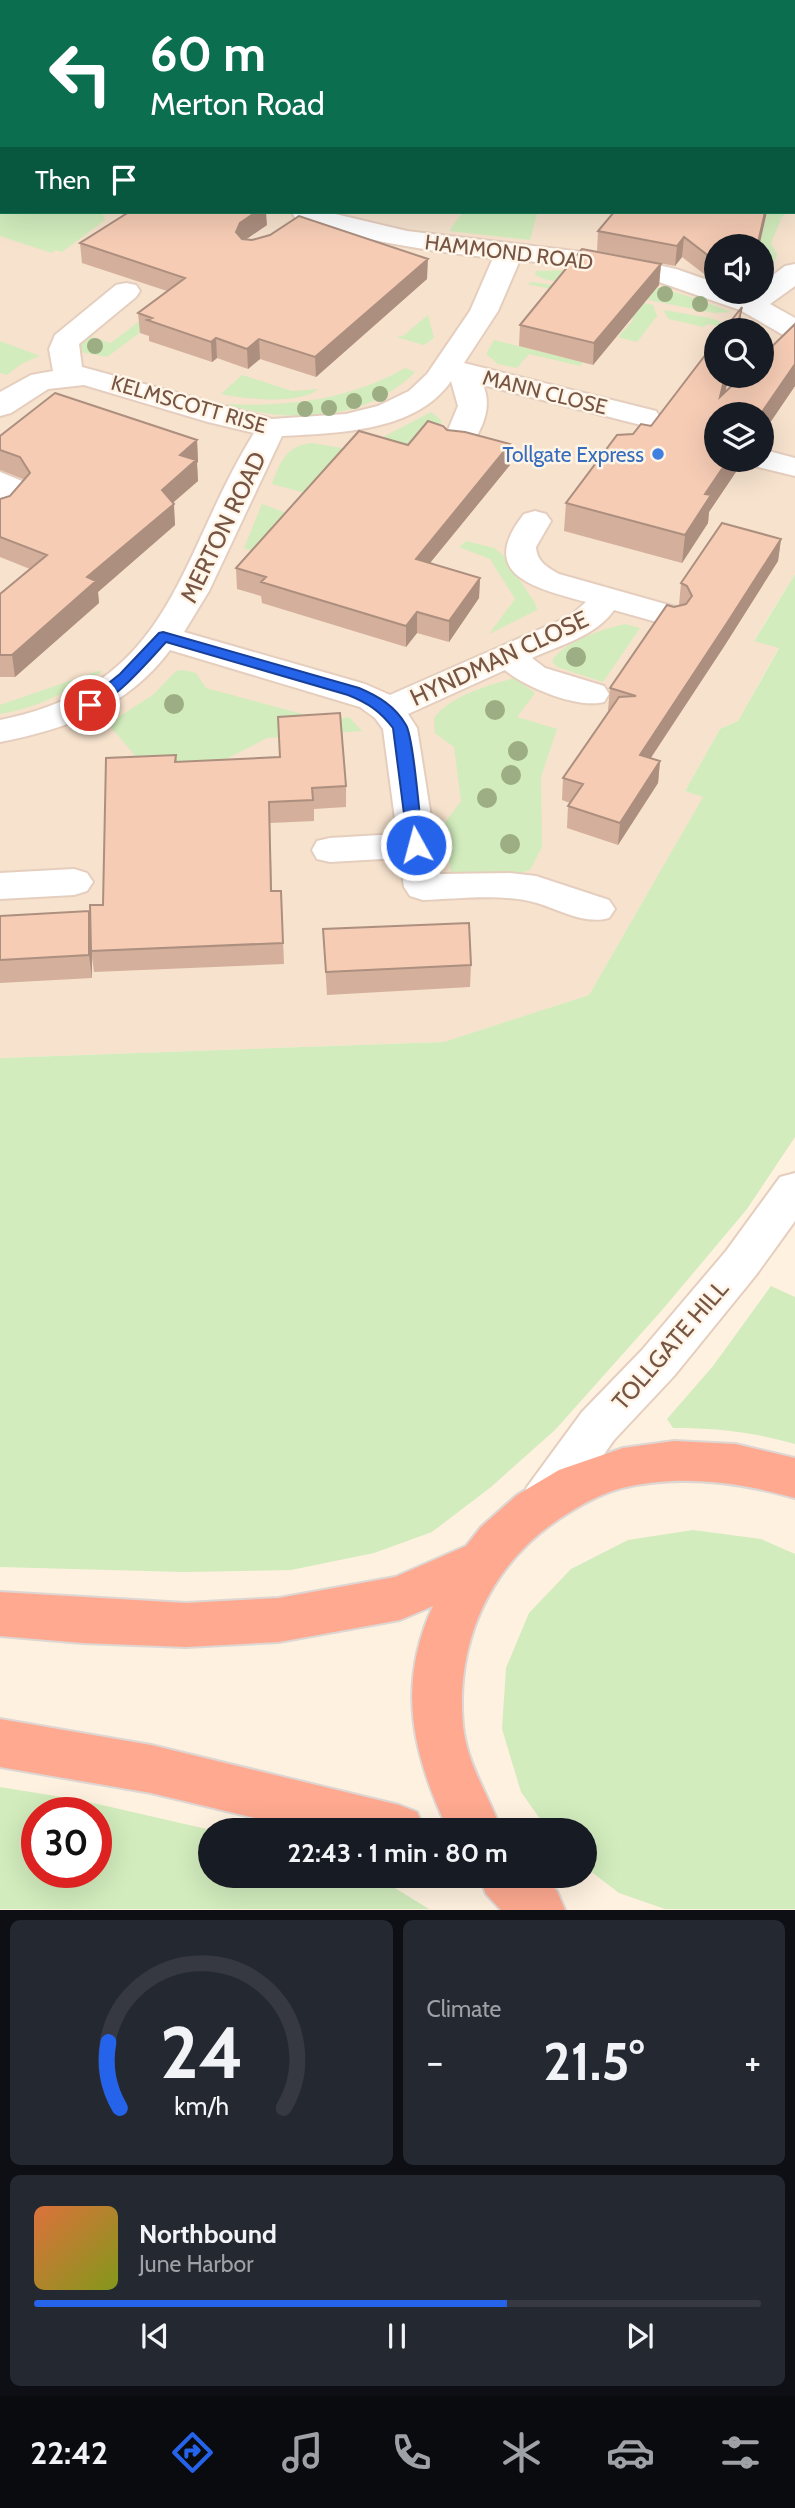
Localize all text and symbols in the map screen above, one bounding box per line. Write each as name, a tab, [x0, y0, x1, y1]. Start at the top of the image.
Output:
text: 60 m	[150, 24, 266, 83]
icon: left	[35, 28, 126, 119]
text: Merton Road	[150, 84, 325, 123]
icon: arrive	[105, 161, 143, 199]
text: Then	[35, 164, 91, 196]
street label: HAMMOND ROAD	[423, 229, 595, 275]
map controls	[704, 234, 774, 472]
button: sound	[704, 234, 774, 304]
button: search	[704, 318, 774, 388]
street label: MANN CLOSE	[480, 364, 610, 420]
street label: KELMSCOTT RISE	[108, 370, 270, 438]
button: layers	[704, 402, 774, 472]
place label: Tollgate Express	[502, 442, 644, 467]
marker: Tollgate Express	[650, 446, 666, 462]
street label: MERTON ROAD	[174, 447, 272, 607]
street label: HYNDMAN CLOSE	[405, 604, 593, 712]
pin	[60, 675, 120, 735]
icon: arrive	[71, 686, 109, 724]
position arrow	[379, 808, 453, 882]
street label: TOLLGATE HILL	[606, 1274, 734, 1416]
speed limit sign: 30	[21, 1797, 112, 1888]
text: 22:43 · 1 min · 80 m	[287, 1837, 508, 1869]
text: Climate	[427, 1995, 501, 2023]
text: 24	[159, 2009, 243, 2097]
text: 21.5°	[543, 2030, 644, 2093]
text: −	[427, 2038, 443, 2085]
text: +	[744, 2038, 761, 2085]
text: km/h	[174, 2091, 229, 2121]
text: Northbound	[139, 2218, 277, 2250]
text: June Harbor	[139, 2250, 253, 2278]
icon: previous	[136, 2317, 174, 2355]
icon: pause	[378, 2317, 416, 2355]
icon: next	[621, 2317, 659, 2355]
icon: directions	[168, 2428, 217, 2477]
icon: music	[278, 2428, 327, 2477]
icon: phone	[387, 2428, 436, 2477]
icon: climate	[497, 2428, 546, 2477]
icon: car	[606, 2428, 655, 2477]
icon: filters	[716, 2428, 765, 2477]
text: 22:42	[30, 2433, 108, 2472]

